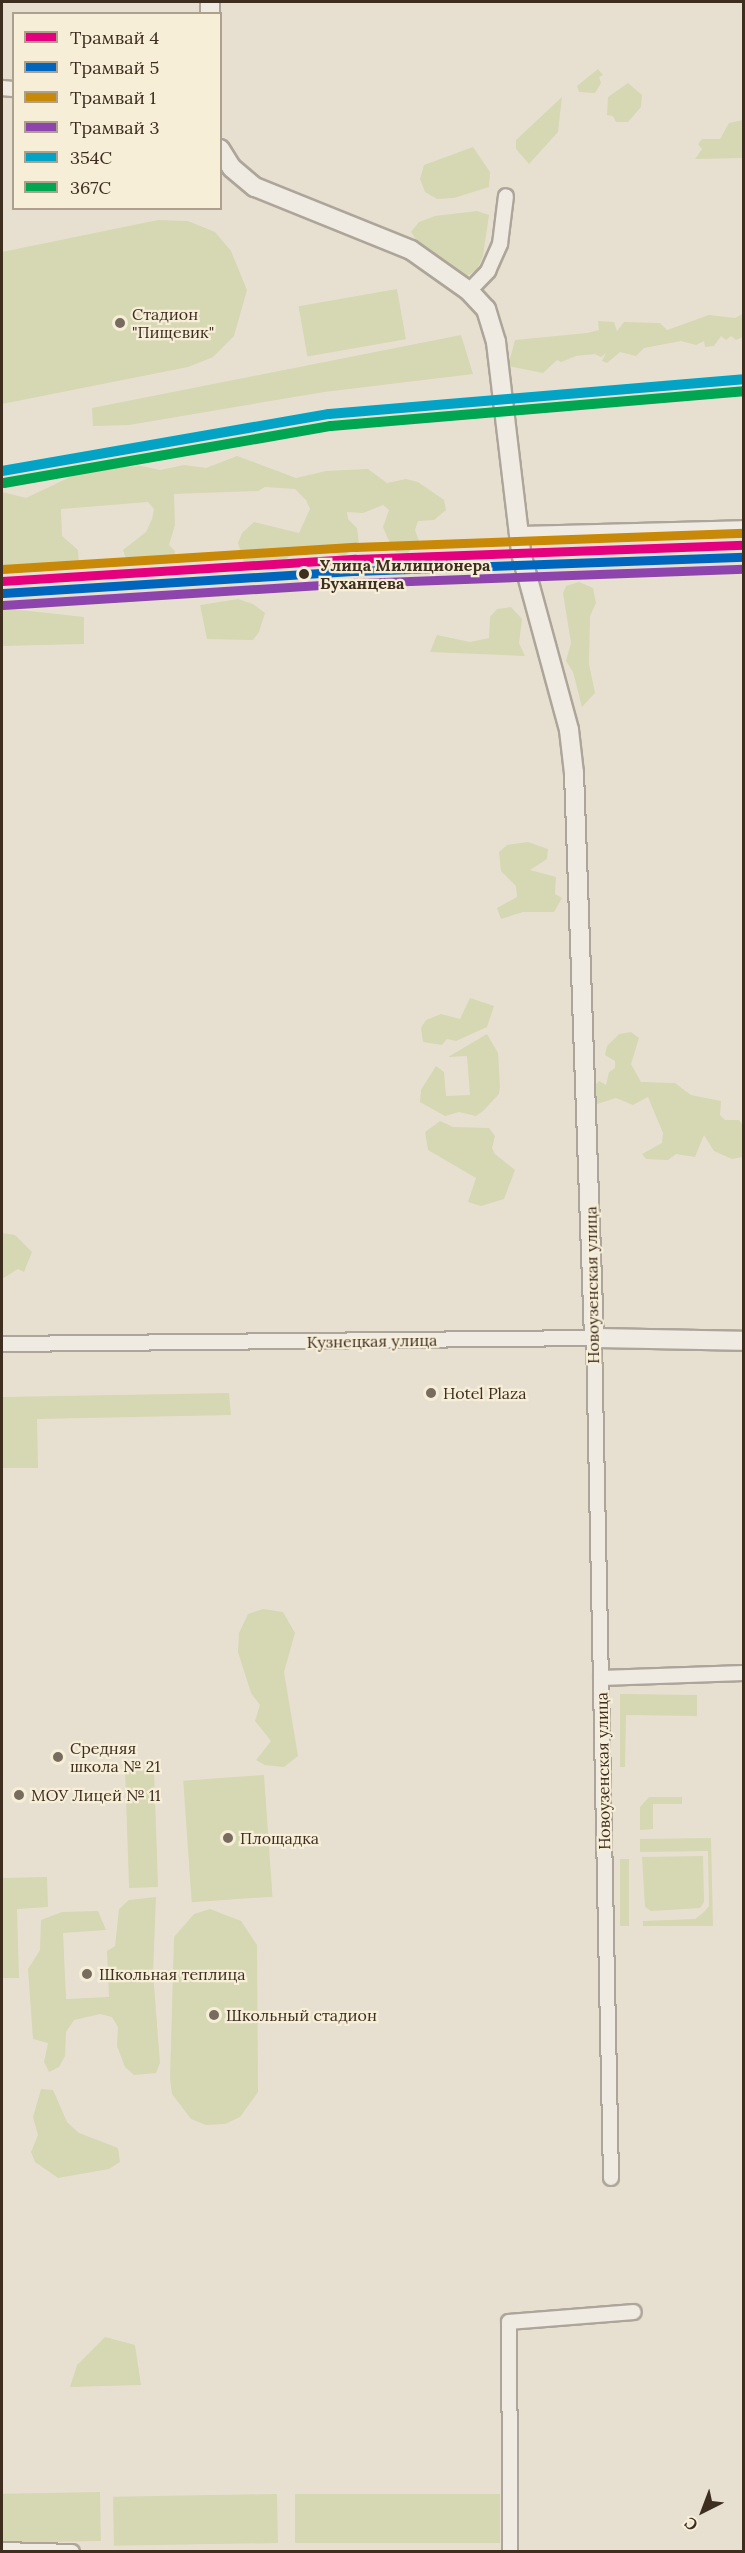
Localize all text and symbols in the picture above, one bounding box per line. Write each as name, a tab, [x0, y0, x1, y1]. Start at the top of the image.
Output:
legend	[12, 12, 222, 210]
text: Трамвай 4	[70, 26, 159, 49]
text: Трамвай 5	[70, 56, 159, 79]
text: Трамвай 1	[70, 86, 156, 109]
text: Трамвай 3	[70, 116, 160, 139]
text: 354С	[70, 146, 112, 169]
text: 367С	[70, 176, 111, 199]
place label: Стадион "Пищевик"	[132, 304, 214, 342]
marker: Стадион "Пищевик"	[113, 316, 127, 330]
place label: Улица Милиционера Буханцева	[320, 555, 490, 593]
marker: Улица Милиционера Буханцева	[293, 563, 315, 585]
street label: Новоузенская улица	[581, 1206, 603, 1364]
street label: Кузнецкая улица	[307, 1330, 437, 1352]
place label: Hotel Plaza	[443, 1383, 527, 1403]
marker: Hotel Plaza	[424, 1386, 438, 1400]
street label: Новоузенская улица	[592, 1692, 614, 1850]
place label: Средняя школа № 21	[70, 1738, 160, 1776]
marker: Средняя школа № 21	[51, 1750, 65, 1764]
place label: МОУ Лицей № 11	[31, 1785, 161, 1805]
marker: МОУ Лицей № 11	[12, 1788, 26, 1802]
place label: Площадка	[240, 1828, 319, 1848]
marker: Площадка	[221, 1831, 235, 1845]
place label: Школьная теплица	[99, 1964, 245, 1984]
marker: Школьная теплица	[80, 1967, 94, 1981]
place label: Школьный стадион	[226, 2005, 377, 2025]
marker: Школьный стадион	[207, 2008, 221, 2022]
north arrow	[673, 2481, 733, 2541]
text: С	[680, 2513, 702, 2535]

